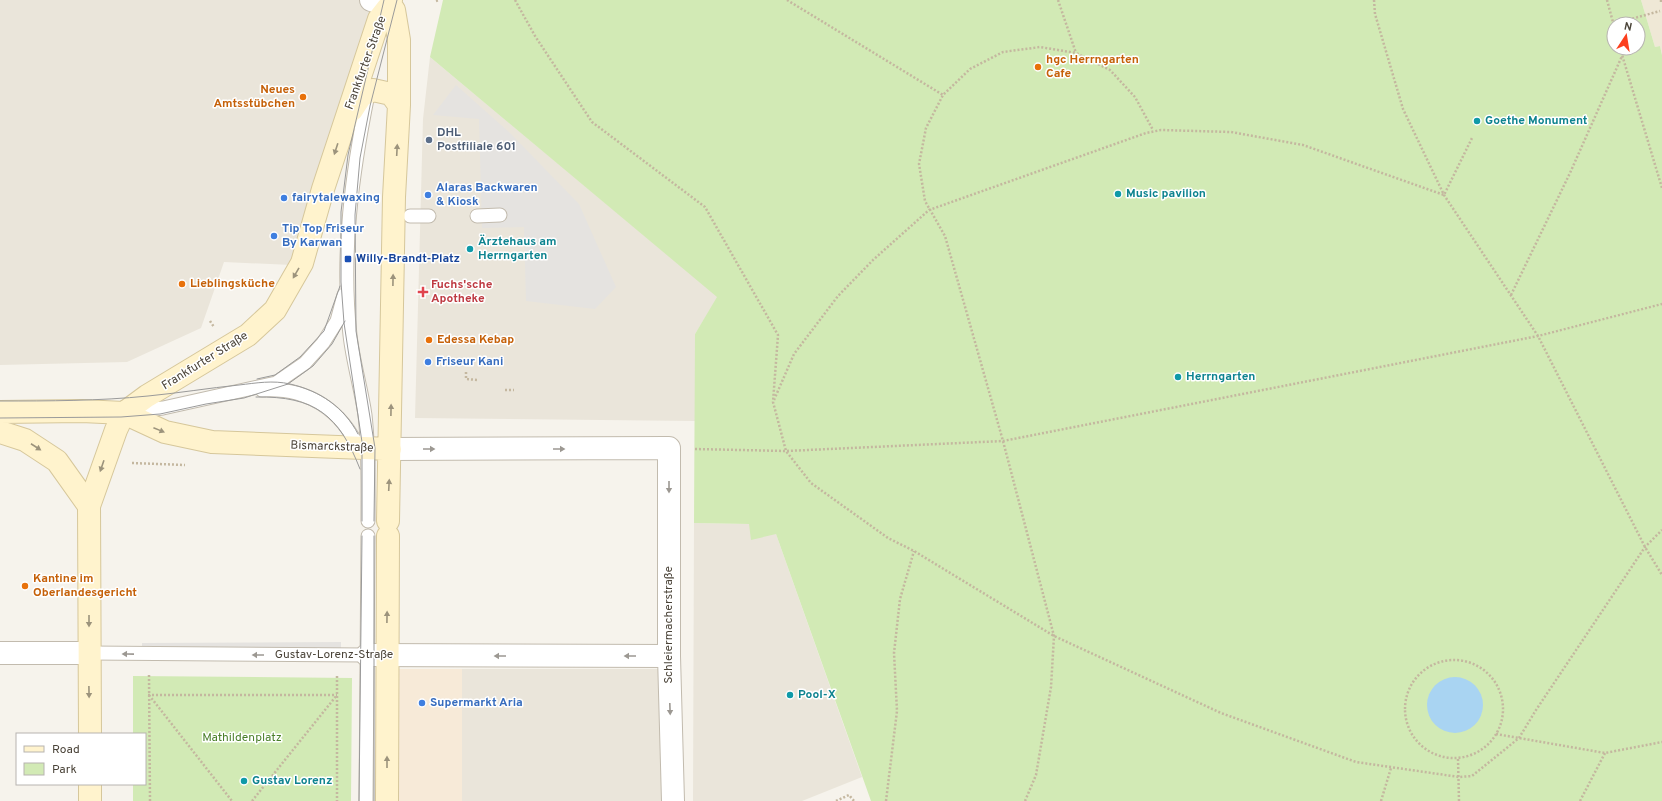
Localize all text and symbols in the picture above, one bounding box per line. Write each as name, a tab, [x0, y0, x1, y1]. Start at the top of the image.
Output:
street label: Frankfurter Straße	[342, 14, 390, 112]
north arrow	[1606, 16, 1646, 56]
text: N	[1623, 20, 1633, 35]
place label: hgc Herrngarten Cafe	[1046, 52, 1139, 82]
marker: hgc Herrngarten Cafe	[1033, 62, 1043, 72]
place label: Neues Amtsstübchen	[214, 82, 295, 112]
marker: Neues Amtsstübchen	[298, 92, 308, 102]
place label: Goethe Monument	[1485, 113, 1588, 129]
marker: Goethe Monument	[1472, 116, 1482, 126]
place label: DHL Postfiliale 601	[437, 125, 516, 155]
marker: DHL Postfiliale 601	[424, 135, 434, 145]
one-way arrow	[333, 144, 339, 156]
one-way arrow	[393, 144, 400, 156]
place label: Alaras Backwaren & Kiosk	[436, 180, 538, 210]
place label: Music pavilion	[1126, 186, 1206, 202]
marker: Music pavilion	[1113, 189, 1123, 199]
place label: fairytalewaxing	[292, 190, 380, 206]
marker: Alaras Backwaren & Kiosk	[423, 190, 433, 200]
marker: fairytalewaxing	[279, 193, 289, 203]
place label: Tip Top Friseur By Karwan	[282, 221, 364, 251]
marker: Tip Top Friseur By Karwan	[269, 231, 279, 241]
place label: Ärztehaus am Herrngarten	[478, 234, 556, 264]
marker: Ärztehaus am Herrngarten	[465, 244, 475, 254]
place label: Willy-Brandt-Platz	[356, 251, 460, 267]
marker: Willy-Brandt-Platz	[343, 254, 353, 264]
one-way arrow	[292, 267, 299, 279]
one-way arrow	[390, 273, 396, 286]
place label: Lieblingsküche	[190, 276, 275, 292]
place label: Fuchs'sche Apotheke	[431, 277, 493, 307]
marker: Lieblingsküche	[177, 279, 187, 289]
marker: Fuchs'sche Apotheke	[418, 287, 428, 297]
street label: Frankfurter Straße	[159, 328, 251, 394]
place label: Edessa Kebap	[437, 332, 514, 348]
marker: Edessa Kebap	[424, 335, 434, 345]
place label: Friseur Kani	[436, 354, 503, 370]
marker: Friseur Kani	[423, 357, 433, 367]
place label: Herrngarten	[1186, 369, 1255, 385]
marker: Herrngarten	[1173, 372, 1183, 382]
one-way arrow	[388, 403, 394, 416]
one-way arrow	[154, 427, 166, 433]
street label: Bismarckstraße	[290, 438, 374, 456]
one-way arrow	[31, 443, 41, 451]
one-way arrow	[553, 445, 565, 452]
one-way arrow	[423, 446, 436, 452]
one-way arrow	[99, 461, 105, 473]
one-way arrow	[386, 478, 392, 491]
one-way arrow	[666, 481, 672, 494]
street label: Schleiermacherstraße	[661, 566, 677, 684]
place label: Kantine im Oberlandesgericht	[33, 571, 137, 601]
marker: Kantine im Oberlandesgericht	[20, 581, 30, 591]
one-way arrow	[384, 610, 390, 623]
one-way arrow	[86, 615, 92, 628]
street label: Gustav-Lorenz-Straße	[275, 647, 393, 663]
one-way arrow	[121, 651, 134, 657]
one-way arrow	[251, 652, 264, 658]
one-way arrow	[493, 653, 506, 659]
one-way arrow	[623, 653, 636, 659]
one-way arrow	[86, 686, 92, 699]
place label: Pool-X	[798, 687, 836, 703]
marker: Pool-X	[785, 690, 795, 700]
place label: Supermarkt Aria	[430, 695, 523, 711]
marker: Supermarkt Aria	[417, 698, 427, 708]
one-way arrow	[667, 703, 674, 715]
park label: Mathildenplatz	[202, 730, 282, 746]
legend	[16, 733, 146, 785]
text: Road	[52, 742, 80, 758]
one-way arrow	[384, 755, 390, 768]
text: Park	[52, 762, 77, 778]
place label: Gustav Lorenz	[252, 773, 332, 789]
marker: Gustav Lorenz	[239, 776, 249, 786]

